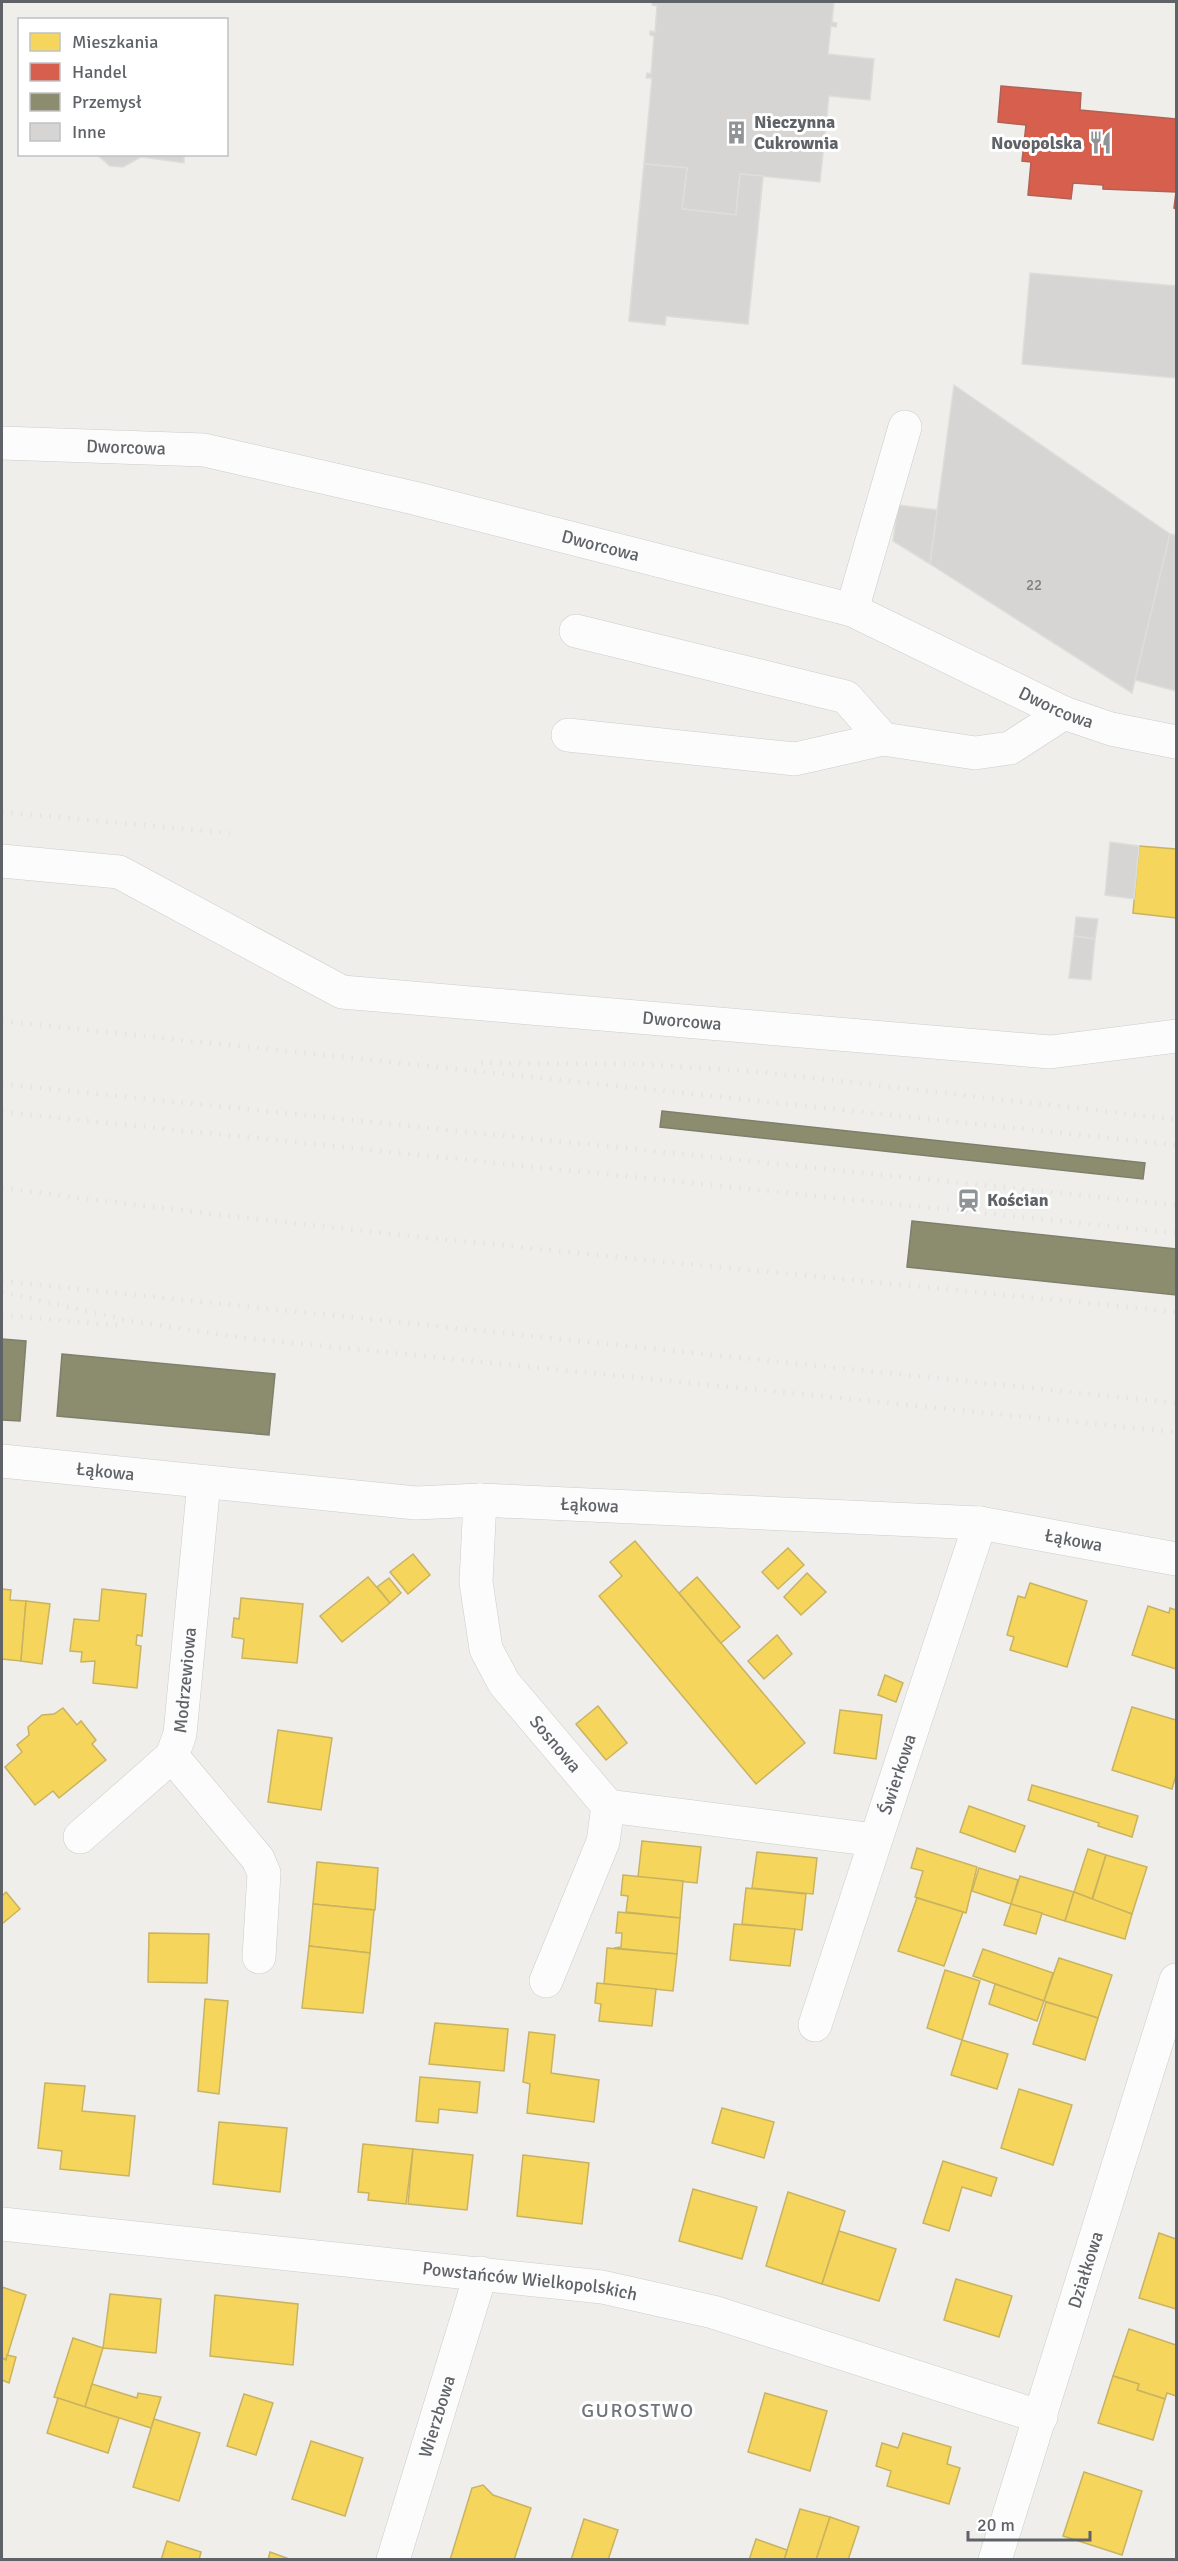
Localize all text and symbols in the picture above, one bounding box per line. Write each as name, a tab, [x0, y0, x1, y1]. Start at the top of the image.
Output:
legend	[18, 18, 228, 156]
text: Mieszkania	[72, 31, 158, 53]
text: Handel	[72, 61, 127, 83]
text: Przemysł	[72, 91, 142, 113]
place label: Nieczynna Cukrownia	[754, 111, 838, 154]
building icon: Nieczynna Cukrownia	[723, 119, 749, 145]
text: Inne	[72, 121, 106, 143]
restaurant icon: Novopolska	[1087, 130, 1113, 156]
place label: Novopolska	[991, 132, 1082, 154]
street label: Dworcowa	[86, 435, 166, 460]
street label: Dworcowa	[559, 525, 642, 566]
house number: 22	[1026, 576, 1042, 594]
street label: Dworcowa	[1015, 682, 1096, 733]
street label: Dworcowa	[641, 1006, 723, 1035]
station icon: Kościan	[956, 1187, 982, 1213]
place label: Kościan	[987, 1189, 1049, 1211]
street label: Łąkowa	[75, 1458, 136, 1485]
street label: Łąkowa	[560, 1493, 619, 1517]
street label: Łąkowa	[1043, 1524, 1104, 1556]
street label: Modrzewiowa	[169, 1626, 201, 1734]
street label: Sosnowa	[525, 1711, 586, 1777]
street label: Świerkowa	[874, 1731, 921, 1817]
street label: Działkowa	[1063, 2229, 1108, 2311]
street label: Powstańców Wielkopolskich	[421, 2257, 639, 2306]
street label: Wierzbowa	[414, 2373, 460, 2460]
district label: GUROSTWO	[581, 2398, 695, 2423]
scale bar	[968, 2504, 1090, 2542]
text: 20 m	[977, 2514, 1015, 2536]

